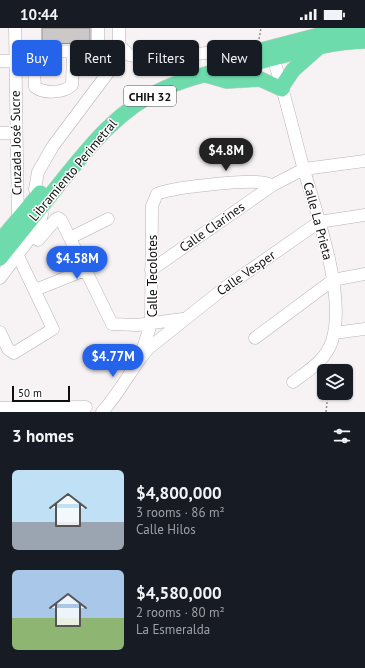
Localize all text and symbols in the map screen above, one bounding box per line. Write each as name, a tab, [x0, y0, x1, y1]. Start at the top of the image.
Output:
text: 10:44	[20, 5, 58, 24]
chip: Buy	[12, 40, 62, 76]
chip: Rent	[70, 40, 125, 76]
chip: Filters	[133, 40, 199, 76]
chip: New	[207, 40, 262, 76]
road number: CHIH 32	[124, 86, 176, 106]
street label: Cruzada José Sucre	[7, 90, 25, 196]
street label: Libramiento Perimetral	[25, 115, 121, 225]
pin: $4.8M	[198, 138, 254, 172]
text: $4.8M	[208, 142, 244, 159]
street label: Calle La Prieta	[299, 180, 337, 262]
street label: Calle Clarines	[176, 198, 248, 256]
street label: Calle Tecolotes	[144, 235, 161, 317]
pin: $4.58M	[44, 246, 110, 280]
street label: Calle Vesper	[213, 246, 279, 299]
text: $4.58M	[55, 250, 99, 267]
pin: $4.77M	[80, 344, 146, 378]
text: $4.77M	[91, 348, 135, 365]
map controls	[317, 364, 353, 400]
button: layers	[317, 364, 353, 400]
scale bar	[12, 384, 70, 403]
text: 50 m	[18, 386, 42, 400]
text: 3 homes	[12, 425, 74, 447]
icon: filters	[331, 425, 353, 447]
text: $4,800,000	[136, 482, 222, 504]
icon: home	[44, 486, 92, 534]
text: 3 rooms · 86 m²	[136, 504, 225, 521]
text: Calle Hilos	[136, 521, 196, 538]
text: $4,580,000	[136, 582, 222, 604]
icon: home	[44, 586, 92, 634]
text: 2 rooms · 80 m²	[136, 604, 225, 621]
text: La Esmeralda	[136, 621, 210, 638]

